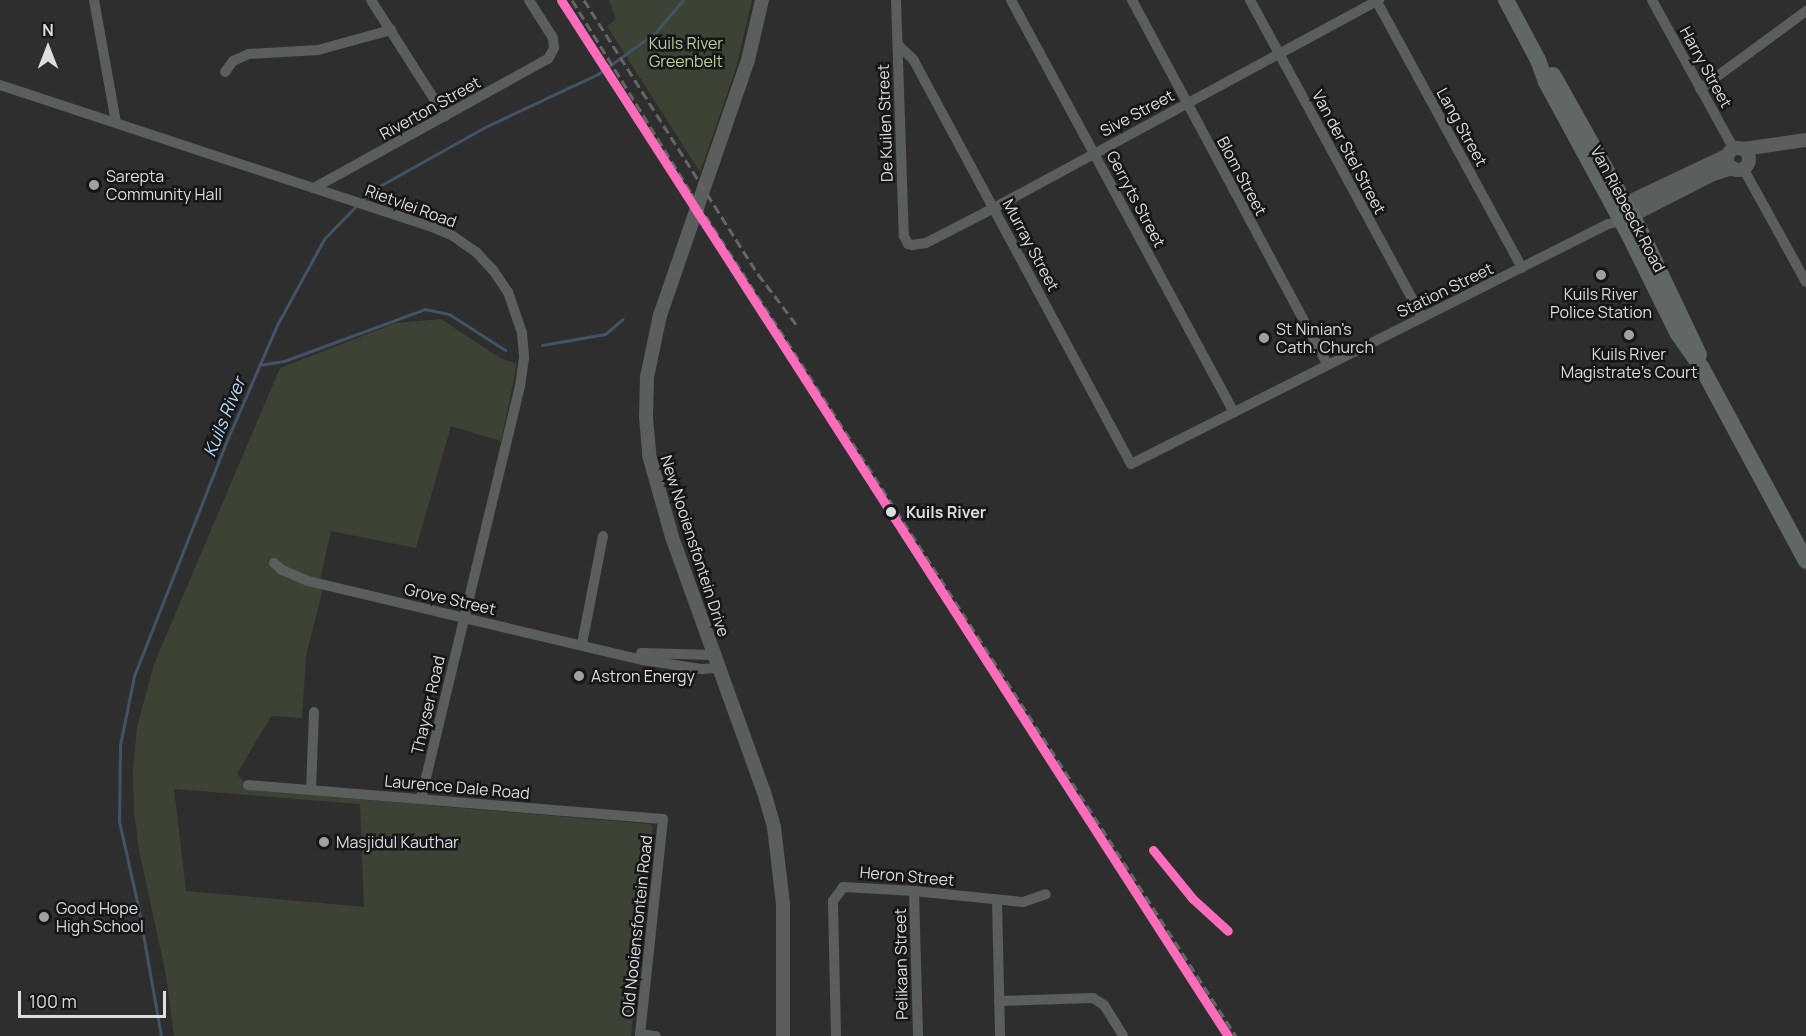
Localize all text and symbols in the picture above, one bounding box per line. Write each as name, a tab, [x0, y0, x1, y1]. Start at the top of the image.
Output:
north arrow	[18, 18, 78, 78]
text: N	[42, 19, 54, 41]
street label: Harry Street	[1676, 23, 1736, 111]
park label: Kuils River Greenbelt	[649, 33, 723, 71]
street label: De Kuilen Street	[873, 64, 897, 182]
street label: Riverton Street	[376, 72, 484, 144]
street label: Lang Street	[1433, 85, 1491, 169]
street label: Sive Street	[1097, 86, 1177, 140]
street label: Van der Stel Street	[1308, 87, 1390, 217]
street label: Blom Street	[1213, 133, 1271, 219]
street label: Van Riebeeck Road	[1587, 143, 1669, 275]
street label: Gerryts Street	[1103, 148, 1169, 250]
place label: Sarepta Community Hall	[106, 166, 222, 204]
marker: Sarepta Community Hall	[87, 178, 101, 192]
street label: Rietvlei Road	[363, 181, 459, 231]
street label: Murray Street	[999, 196, 1063, 294]
street label: Station Street	[1394, 258, 1496, 322]
marker: Kuils River Police Station	[1594, 268, 1608, 282]
place label: Kuils River Police Station	[1550, 284, 1652, 322]
place label: St Ninian's Cath. Church	[1276, 319, 1374, 357]
marker: Kuils River Magistrate's Court	[1622, 328, 1636, 342]
marker: St Ninian's Cath. Church	[1257, 331, 1271, 345]
place label: Kuils River Magistrate's Court	[1561, 344, 1697, 382]
water label: Kuils River	[198, 374, 250, 460]
street label: New Nooiensfontein Drive	[657, 453, 733, 639]
marker: Kuils River	[881, 502, 901, 522]
place label: Kuils River	[906, 502, 986, 522]
street label: Grove Street	[402, 579, 498, 619]
street label: Thayser Road	[407, 654, 449, 756]
place label: Astron Energy	[591, 666, 695, 686]
marker: Astron Energy	[572, 669, 586, 683]
street label: Laurence Dale Road	[384, 771, 530, 803]
place label: Masjidul Kauthar	[336, 832, 459, 852]
street label: Old Nooiensfontein Road	[618, 834, 656, 1018]
marker: Masjidul Kauthar	[317, 835, 331, 849]
street label: Heron Street	[859, 862, 955, 890]
place label: Good Hope High School	[56, 898, 144, 936]
street label: Pelikaan Street	[890, 908, 912, 1020]
marker: Good Hope High School	[37, 910, 51, 924]
scale bar	[21, 979, 170, 1017]
text: 100 m	[29, 989, 77, 1013]

